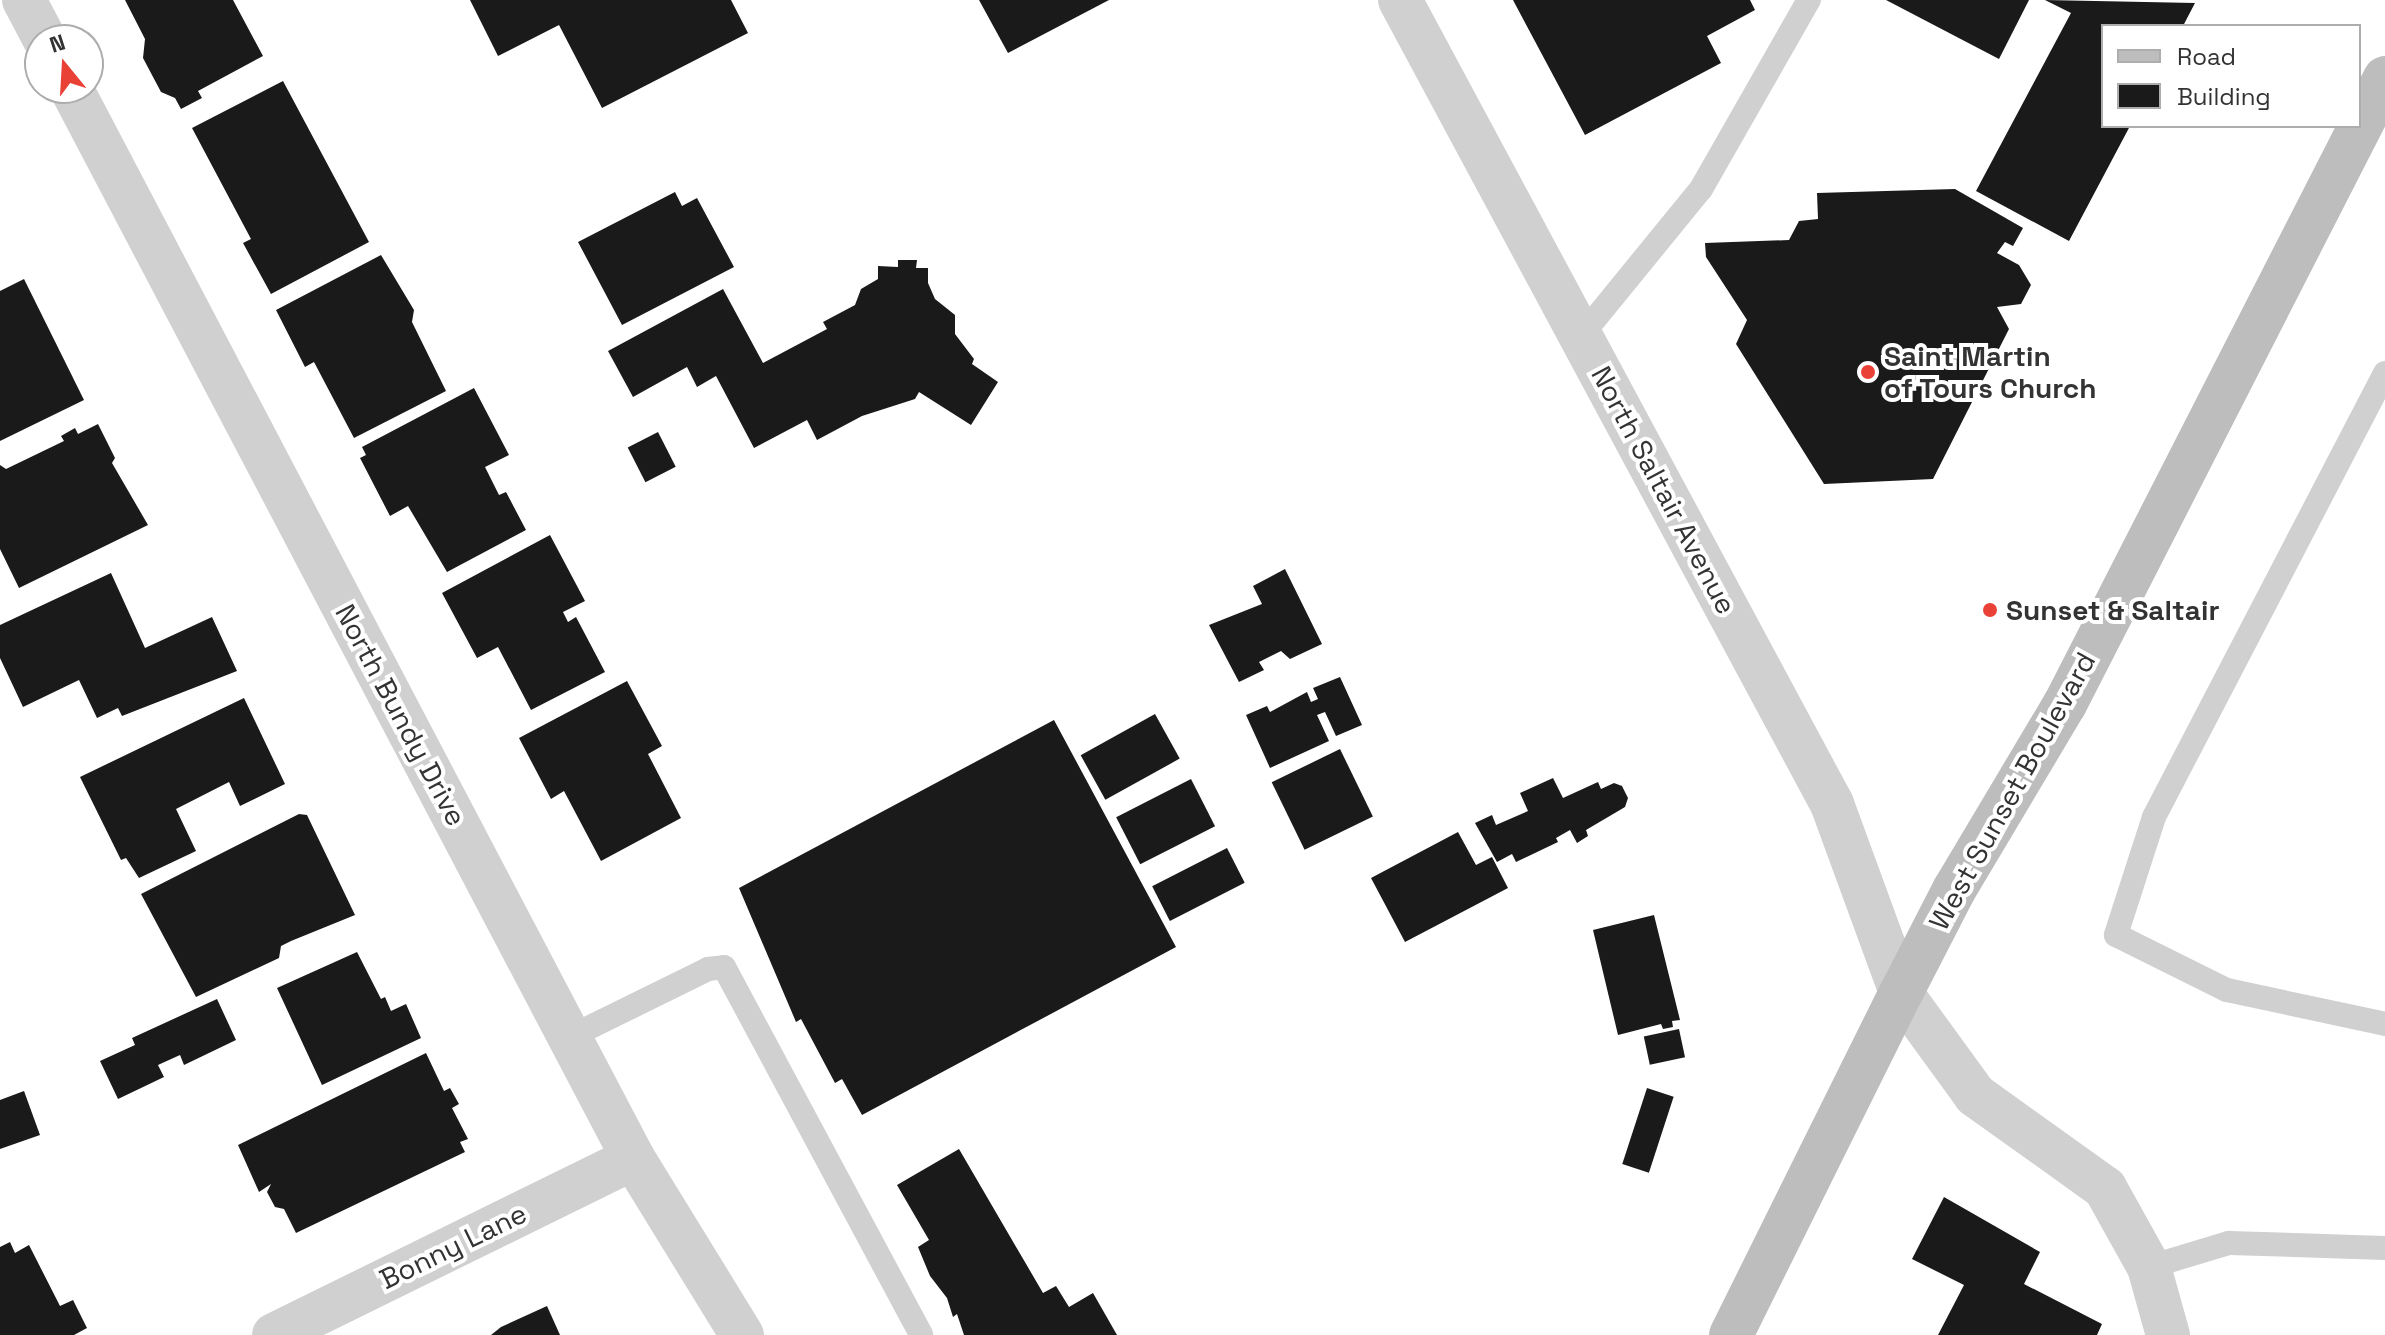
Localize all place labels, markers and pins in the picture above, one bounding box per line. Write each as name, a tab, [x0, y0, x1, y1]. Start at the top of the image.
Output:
place label: Saint Martin of Tours Church	[1884, 339, 2097, 405]
marker: Saint Martin of Tours Church	[1859, 363, 1877, 381]
place label: Sunset & Saltair	[2006, 593, 2219, 627]
marker: Sunset & Saltair	[1981, 601, 1999, 619]

